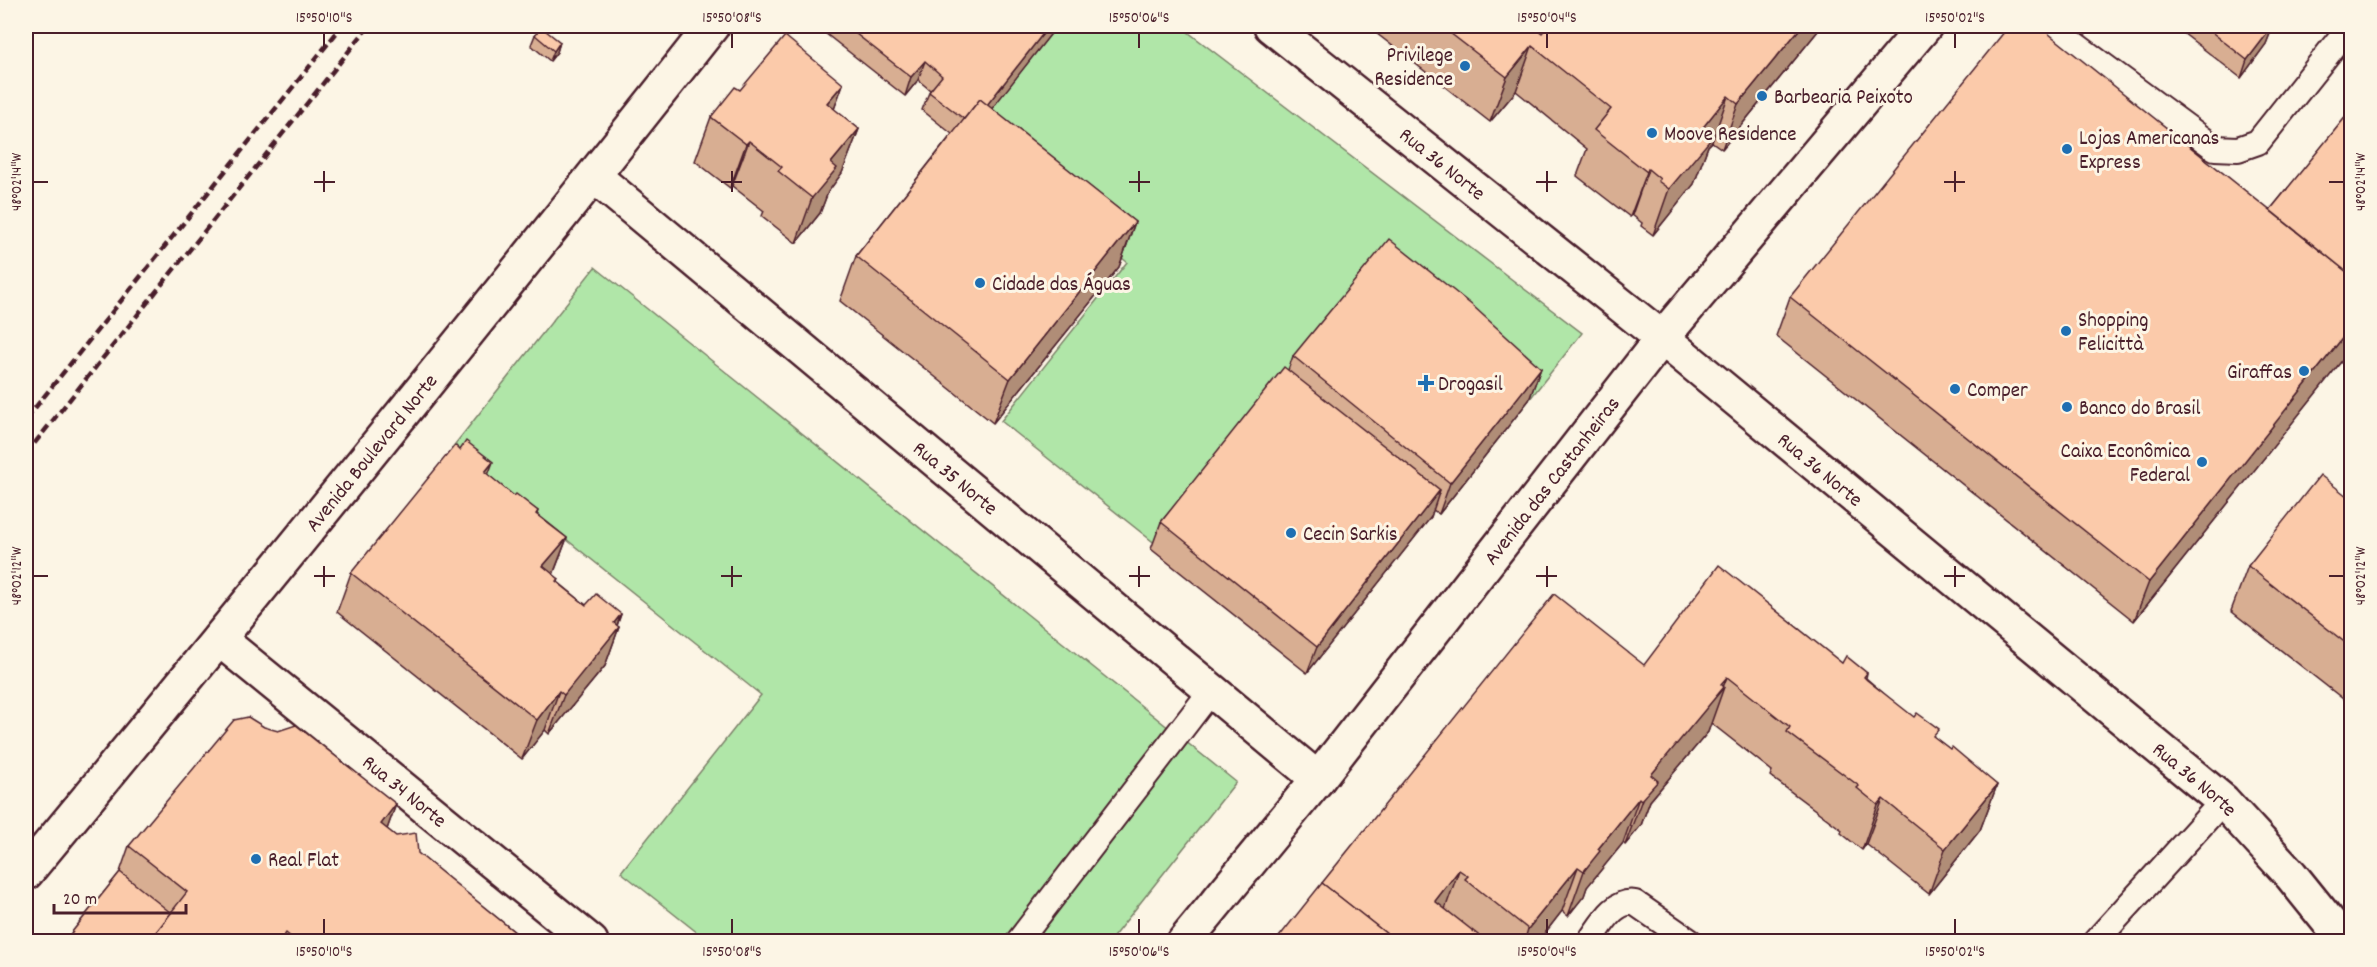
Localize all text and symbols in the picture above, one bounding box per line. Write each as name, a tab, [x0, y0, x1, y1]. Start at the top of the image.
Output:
text: 15°50'10"S	[296, 8, 352, 30]
text: 15°50'08"S	[702, 8, 762, 30]
text: 15°50'06"S	[1109, 8, 1169, 30]
text: 15°50'04"S	[1517, 8, 1577, 30]
text: 15°50'02"S	[1925, 8, 1985, 30]
place label: Privilege Residence	[1374, 42, 1453, 96]
marker: Privilege Residence	[1458, 59, 1472, 73]
place label: Barbearia Peixoto	[1774, 84, 1913, 114]
marker: Barbearia Peixoto	[1755, 89, 1769, 103]
place label: Moove Residence	[1664, 121, 1796, 151]
street label: Rua 36 Norte	[1392, 122, 1491, 209]
place label: Lojas Americanas Express	[2079, 125, 2219, 179]
marker: Moove Residence	[1645, 126, 1659, 140]
marker: Lojas Americanas Express	[2060, 142, 2074, 156]
text: 48°02'14"W	[7, 153, 29, 211]
text: 48°02'14"W	[2351, 153, 2373, 211]
place label: Cidade das Águas	[992, 271, 1131, 301]
marker: Cidade das Águas	[973, 276, 987, 290]
place label: Shopping Felicittà	[2078, 307, 2148, 361]
marker: Shopping Felicittà	[2059, 324, 2073, 338]
place label: Giraffas	[2227, 359, 2292, 389]
marker: Giraffas	[2297, 364, 2311, 378]
street label: Avenida Boulevard Norte	[300, 369, 446, 540]
place label: Drogasil	[1438, 371, 1503, 401]
marker: Drogasil	[1419, 376, 1433, 390]
place label: Comper	[1967, 377, 2028, 407]
marker: Comper	[1948, 382, 1962, 396]
street label: Avenida das Castanheiras	[1478, 391, 1629, 573]
place label: Banco do Brasil	[2079, 395, 2200, 425]
marker: Banco do Brasil	[2060, 400, 2074, 414]
street label: Rua 36 Norte	[1770, 427, 1868, 516]
street label: Rua 35 Norte	[905, 435, 1003, 524]
place label: Caixa Econômica Federal	[2061, 438, 2191, 492]
marker: Caixa Econômica Federal	[2195, 455, 2209, 469]
place label: Cecin Sarkis	[1303, 521, 1398, 551]
marker: Cecin Sarkis	[1284, 526, 1298, 540]
text: 48°02'12"W	[7, 546, 29, 605]
text: 48°02'12"W	[2351, 546, 2373, 605]
street label: Rua 36 Norte	[2144, 736, 2243, 825]
street label: Rua 34 Norte	[354, 749, 452, 837]
place label: Real Flat	[268, 847, 339, 877]
marker: Real Flat	[249, 852, 263, 866]
scale bar	[54, 877, 186, 915]
text: 20 m	[63, 888, 97, 913]
text: 15°50'10"S	[296, 942, 352, 964]
text: 15°50'08"S	[702, 942, 762, 964]
text: 15°50'06"S	[1109, 942, 1169, 964]
text: 15°50'04"S	[1517, 942, 1577, 964]
text: 15°50'02"S	[1925, 942, 1985, 964]

